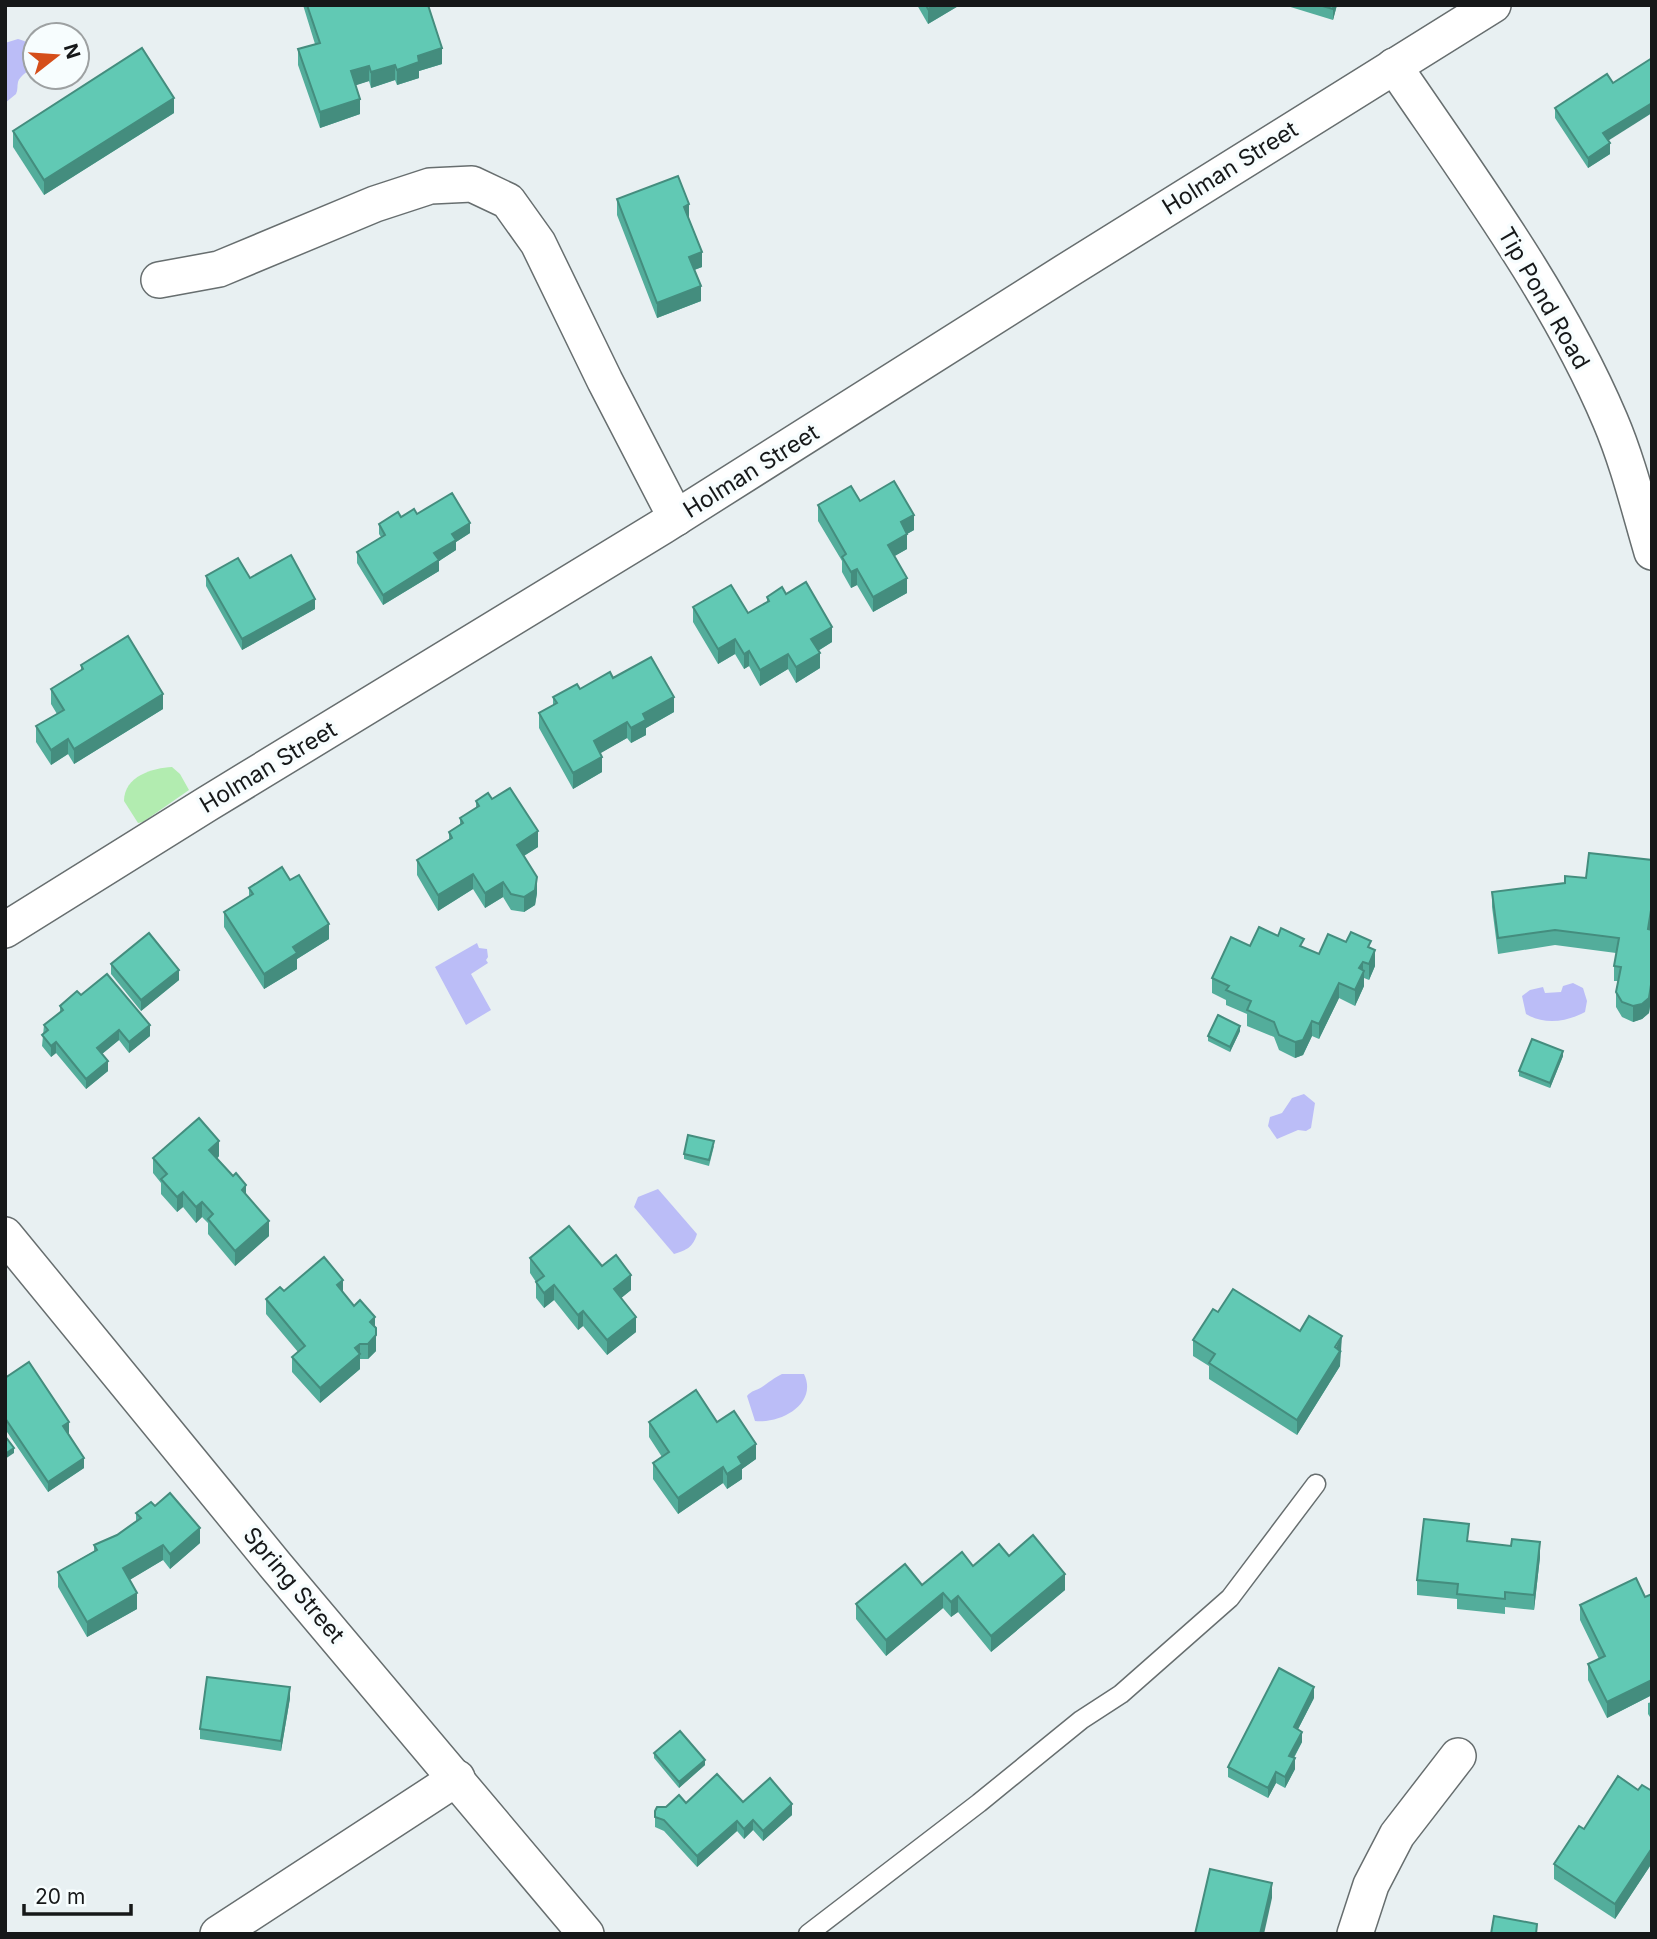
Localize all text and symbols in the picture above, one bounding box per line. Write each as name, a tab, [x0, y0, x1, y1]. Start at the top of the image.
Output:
north arrow	[21, 21, 91, 91]
text: N	[59, 41, 85, 61]
street label: Holman Street	[1157, 115, 1303, 221]
street label: Tip Pond Road	[1492, 222, 1596, 374]
street label: Holman Street	[678, 418, 824, 524]
street label: Holman Street	[195, 715, 342, 819]
street label: Spring Street	[237, 1521, 351, 1649]
scale bar	[24, 1872, 131, 1916]
text: 20 m	[35, 1884, 85, 1909]

